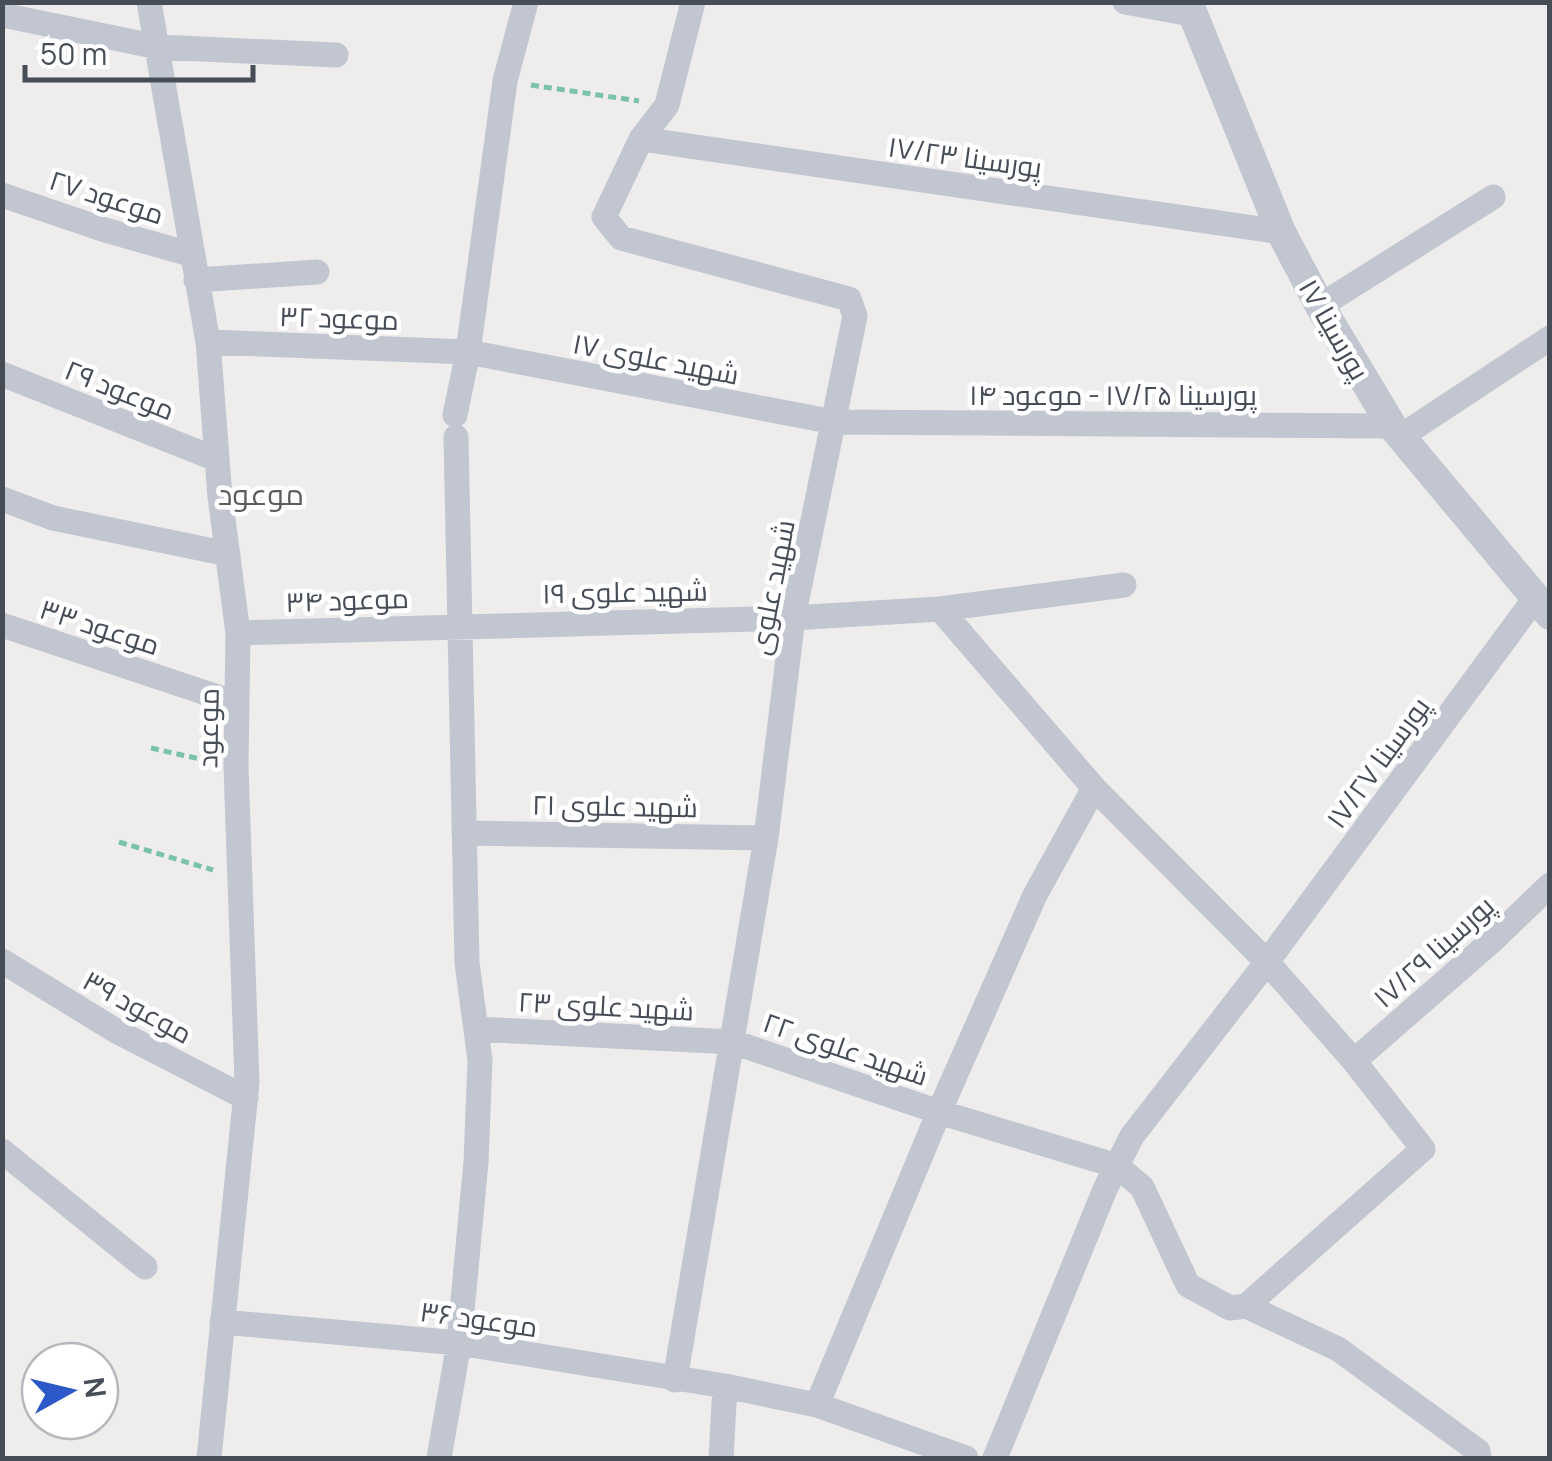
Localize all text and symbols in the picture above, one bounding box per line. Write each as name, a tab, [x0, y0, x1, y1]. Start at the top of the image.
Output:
scale bar	[25, 20, 252, 82]
text: 50 m	[40, 33, 107, 74]
street label: پورسینا ۱۷/۲۳	[885, 126, 1045, 187]
street label: موعود ۲۷	[45, 160, 169, 232]
street label: پورسینا ۱۷	[1290, 272, 1379, 387]
street label: موعود ۳۲	[279, 296, 399, 338]
street label: شهید علوی ۱۷	[570, 323, 742, 393]
street label: موعود ۲۹	[59, 350, 181, 428]
street label: پورسینا ۱۷/۲۵ - موعود ۱۴	[969, 375, 1257, 414]
district label: موعود	[218, 473, 304, 514]
street label: شهید علوی	[739, 516, 803, 658]
street label: شهید علوی ۱۹	[542, 571, 708, 611]
street label: موعود ۳۴	[285, 578, 409, 620]
street label: موعود ۳۳	[35, 589, 165, 663]
street label: موعود	[187, 687, 227, 769]
street label: پورسینا ۱۷/۲۷	[1316, 688, 1439, 836]
street label: شهید علوی ۲۱	[532, 785, 698, 825]
street label: پورسینا ۱۷/۲۹	[1364, 886, 1503, 1016]
street label: موعود ۳۹	[77, 960, 199, 1052]
street label: شهید علوی ۲۳	[517, 981, 695, 1029]
street label: شهید علوی ۲۲	[758, 1002, 934, 1094]
street label: موعود ۳۶	[418, 1291, 540, 1345]
north arrow	[20, 1341, 120, 1441]
text: N	[76, 1375, 116, 1400]

